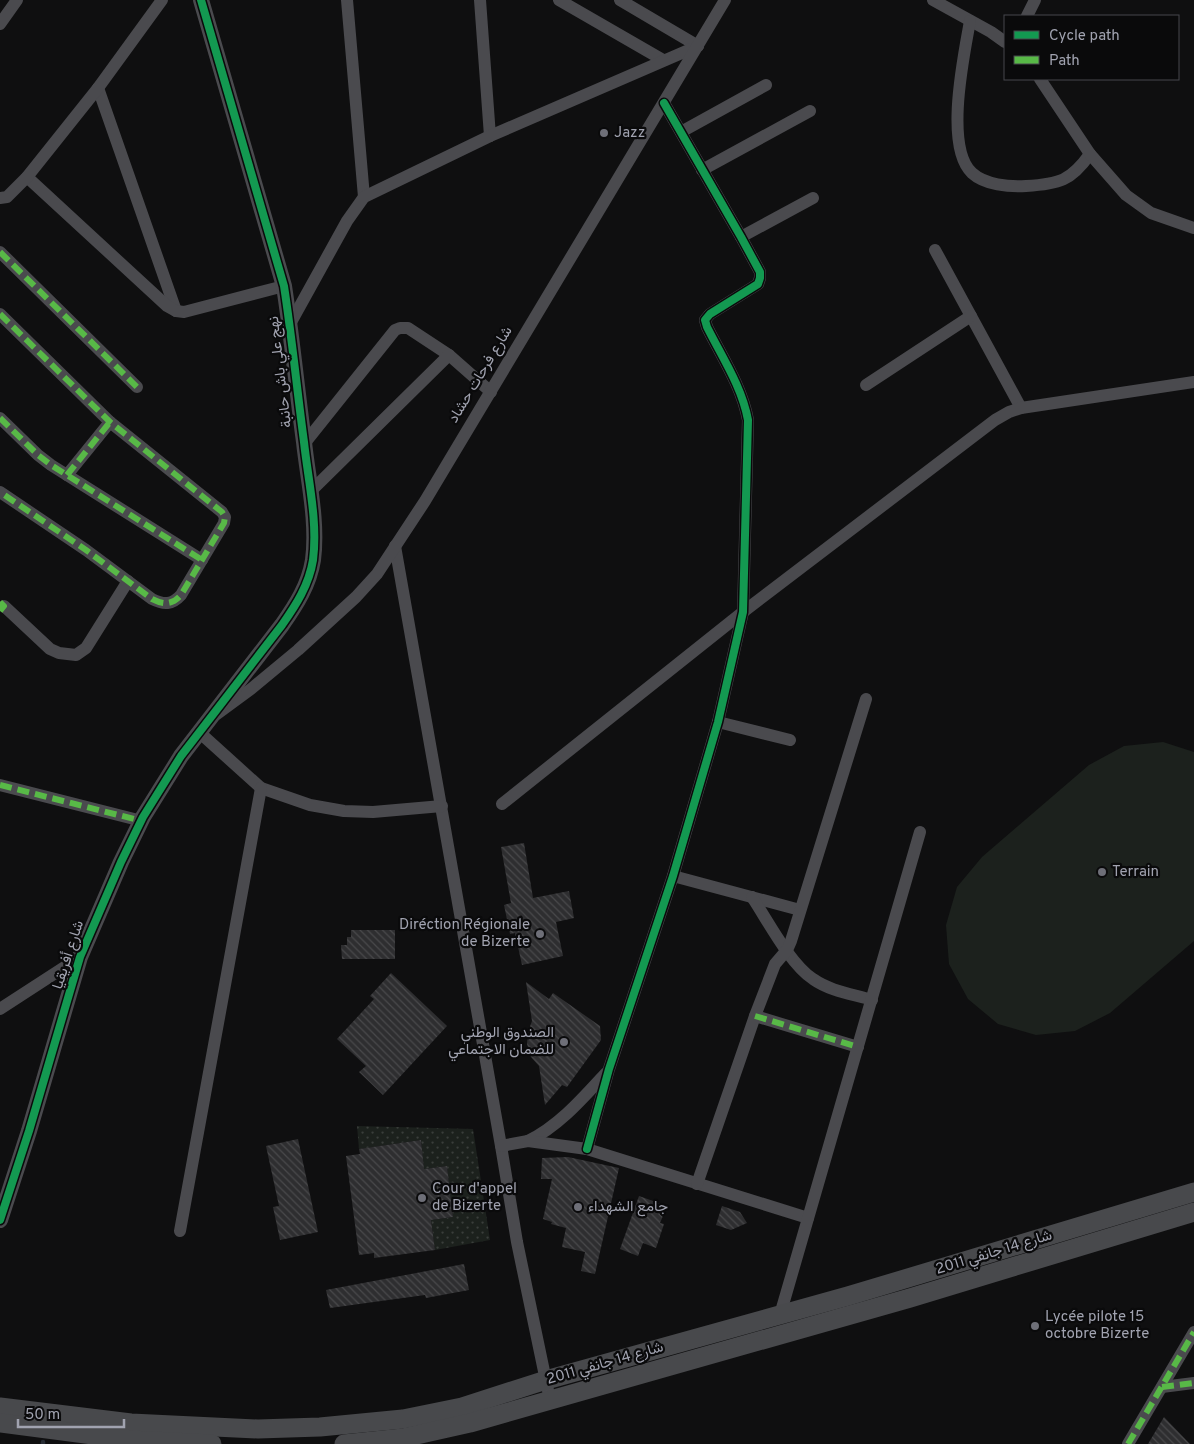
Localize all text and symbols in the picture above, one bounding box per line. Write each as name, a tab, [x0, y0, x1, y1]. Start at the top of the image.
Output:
legend	[1004, 15, 1179, 80]
text: Cycle path	[1049, 27, 1120, 46]
text: Path	[1049, 52, 1080, 71]
place label: Jazz	[614, 124, 645, 143]
marker: Jazz	[598, 127, 610, 139]
street label: نهج علي باش حانبة	[265, 315, 299, 429]
street label: شارع فرحات حشاد	[445, 323, 517, 427]
place label: Terrain	[1112, 863, 1159, 882]
marker: Terrain	[1096, 866, 1108, 878]
place label: Diréction Régionale de Bizerte	[399, 916, 530, 952]
street label: شارع أفريقيا	[49, 918, 89, 992]
marker: Diréction Régionale de Bizerte	[534, 928, 546, 940]
place label: الصندوق الوطني للضمان الاجتماعي	[448, 1024, 554, 1062]
marker: الصندوق الوطني للضمان الاجتماعي	[558, 1036, 570, 1048]
place label: Cour d'appel de Bizerte	[432, 1180, 517, 1216]
marker: Cour d'appel de Bizerte	[416, 1192, 428, 1204]
place label: جامع الشهداء	[588, 1198, 668, 1217]
marker: جامع الشهداء	[572, 1201, 584, 1213]
street label: شارع 14 جانفي 2011	[933, 1226, 1055, 1282]
place label: Lycée pilote 15 octobre Bizerte	[1045, 1308, 1149, 1344]
marker: Lycée pilote 15 octobre Bizerte	[1029, 1320, 1041, 1332]
street label: شارع 14 جانفي 2011	[544, 1338, 666, 1392]
scale bar	[18, 1396, 124, 1428]
text: 50 m	[25, 1406, 60, 1425]

